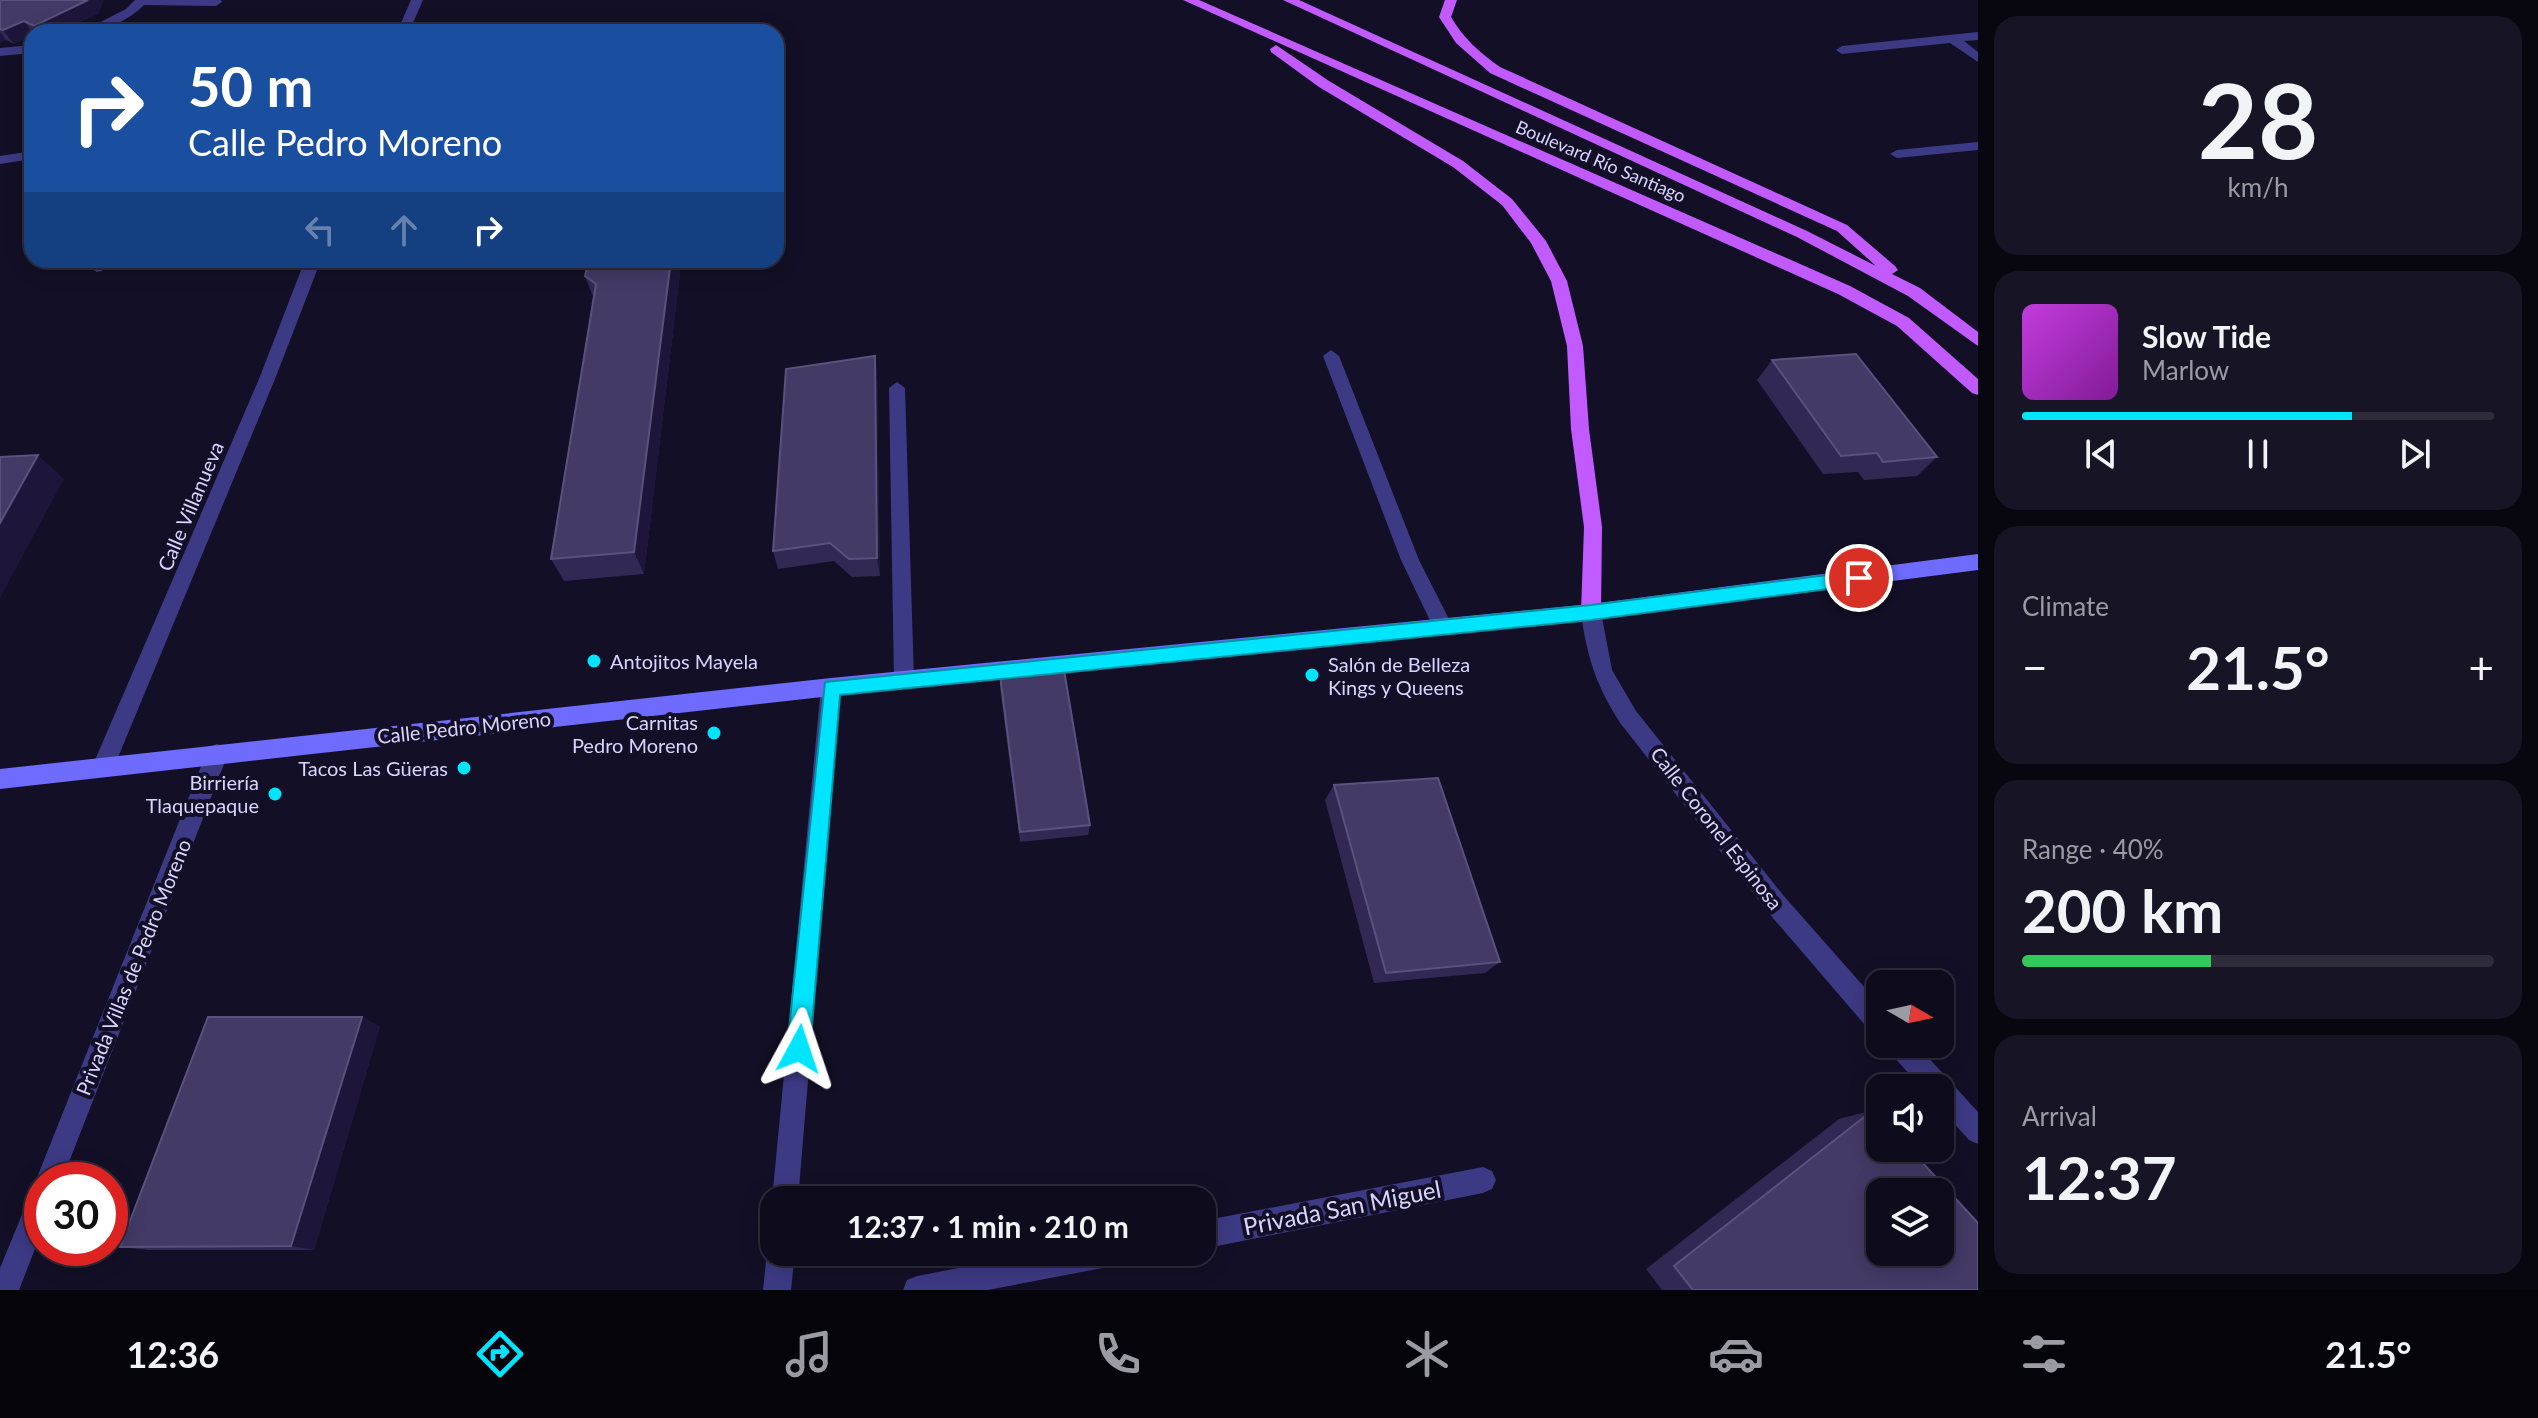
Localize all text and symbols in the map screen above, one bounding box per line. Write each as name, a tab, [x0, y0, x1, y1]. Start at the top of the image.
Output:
text: 50 m	[188, 52, 313, 119]
icon: right	[56, 56, 160, 160]
text: 28	[2198, 56, 2318, 181]
street label: Boulevard Río Santiago	[1513, 115, 1689, 207]
text: Calle Pedro Moreno	[188, 120, 502, 164]
text: km/h	[2228, 171, 2288, 203]
icon: left	[298, 208, 342, 252]
icon: ahead	[382, 208, 426, 252]
icon: right	[466, 208, 510, 252]
text: Slow Tide	[2142, 318, 2271, 354]
text: Marlow	[2142, 354, 2229, 386]
icon: previous	[2079, 432, 2123, 476]
icon: pause	[2236, 432, 2280, 476]
icon: next	[2393, 432, 2437, 476]
street label: Calle Villanueva	[152, 438, 228, 574]
pin	[1825, 544, 1893, 612]
icon: arrive	[1837, 556, 1881, 600]
text: Climate	[2022, 590, 2109, 622]
text: 21.5°	[2186, 631, 2330, 703]
text: −	[2022, 641, 2048, 693]
text: +	[2468, 641, 2494, 693]
place label: Antojitos Mayela	[610, 649, 758, 673]
marker: Antojitos Mayela	[585, 652, 603, 670]
place label: Salón de Belleza Kings y Queens	[1328, 652, 1470, 699]
marker: Salón de Belleza Kings y Queens	[1303, 666, 1321, 684]
street label: Calle Pedro Moreno	[376, 706, 552, 748]
place label: Carnitas Pedro Moreno	[572, 710, 698, 757]
marker: Carnitas Pedro Moreno	[705, 724, 723, 742]
street label: Calle Coronel Espinosa	[1646, 742, 1788, 914]
place label: Tacos Las Güeras	[298, 756, 448, 780]
marker: Tacos Las Güeras	[455, 759, 473, 777]
place label: Birriería Tlaquepaque	[146, 770, 259, 817]
marker: Birriería Tlaquepaque	[266, 785, 284, 803]
text: Range · 40%	[2022, 833, 2164, 865]
street label: Privada Villas de Pedro Moreno	[71, 835, 195, 1099]
text: 200 km	[2022, 874, 2223, 946]
north arrow	[1866, 970, 1954, 1058]
map controls	[1866, 970, 1954, 1266]
position arrow	[757, 1007, 841, 1091]
button: sound	[1866, 1074, 1954, 1162]
text: Arrival	[2022, 1100, 2097, 1132]
text: 12:37	[2022, 1141, 2177, 1213]
speed limit sign: 30	[24, 1162, 128, 1266]
street label: Privada San Miguel	[1241, 1174, 1443, 1240]
button: layers	[1866, 1178, 1954, 1266]
text: 12:37 · 1 min · 210 m	[847, 1208, 1129, 1244]
icon: directions	[472, 1326, 528, 1382]
icon: music	[781, 1326, 837, 1382]
icon: phone	[1090, 1326, 1146, 1382]
icon: climate	[1399, 1326, 1455, 1382]
icon: car	[1708, 1326, 1764, 1382]
icon: filters	[2016, 1326, 2072, 1382]
text: 12:36	[126, 1332, 219, 1376]
text: 21.5°	[2325, 1332, 2412, 1376]

